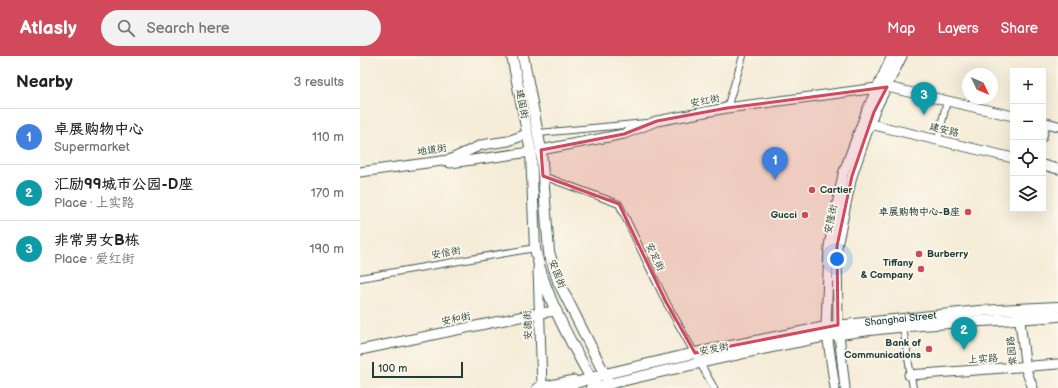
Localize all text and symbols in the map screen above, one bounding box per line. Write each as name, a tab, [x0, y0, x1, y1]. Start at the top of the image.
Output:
search box	[101, 10, 381, 46]
text: Atlasly	[20, 17, 77, 40]
icon: search	[115, 17, 137, 39]
text: Search here	[147, 19, 230, 38]
text: Map	[887, 20, 915, 37]
text: Layers	[937, 20, 979, 37]
text: Share	[1001, 20, 1038, 37]
north arrow	[962, 68, 998, 104]
map controls	[1010, 68, 1046, 212]
button: +	[1010, 68, 1046, 104]
text: Nearby	[16, 72, 73, 92]
text: 3 results	[293, 74, 344, 90]
pin: 3	[911, 82, 937, 115]
street label: 建国街	[513, 88, 531, 120]
street label: 安红街	[689, 92, 721, 110]
button: −	[1010, 104, 1046, 140]
text: 卓展购物中心	[54, 120, 144, 139]
street label: 建安路	[928, 121, 960, 139]
text: 1	[26, 129, 32, 145]
text: 110 m	[312, 129, 344, 145]
text: Supermarket	[54, 139, 130, 155]
button: locate	[1010, 140, 1046, 176]
street label: 地道街	[416, 142, 448, 158]
pin: 1	[762, 147, 788, 180]
text: 汇励99城市公园-D座	[54, 175, 193, 194]
button: layers	[1010, 176, 1046, 212]
place label: Cartier	[820, 184, 854, 196]
text: 2	[25, 185, 33, 201]
text: 170 m	[311, 185, 344, 201]
marker: Cartier	[807, 185, 817, 195]
text: Place · 上实路	[54, 195, 134, 211]
street label: 安隆街	[822, 203, 840, 235]
place label: 卓展购物中心-B座	[879, 206, 960, 218]
marker: 卓展购物中心-B座	[963, 207, 973, 217]
place label: Gucci	[771, 209, 797, 221]
marker: Gucci	[800, 210, 810, 220]
text: 非常男女B栋	[54, 231, 140, 250]
text: 3	[25, 241, 33, 257]
text: 190 m	[310, 241, 344, 257]
street label: 安定街	[643, 241, 667, 273]
street label: 安信街	[430, 244, 462, 262]
place label: Burberry	[927, 248, 968, 260]
your location	[827, 249, 847, 269]
marker: Burberry	[914, 249, 924, 259]
text: Place · 爱红街	[54, 251, 134, 267]
place label: Tiffany & Company	[861, 257, 913, 281]
street label: 安国街	[546, 258, 568, 290]
marker: Tiffany & Company	[916, 264, 926, 274]
street label: Shanghai Street	[864, 309, 937, 329]
street label: 安和街	[440, 310, 472, 328]
street label: 安德街	[521, 310, 535, 340]
pin: 2	[951, 317, 977, 350]
street label: 紫园路	[1004, 335, 1020, 367]
place label: Bank of Communications	[844, 337, 921, 361]
street label: 安发街	[698, 340, 730, 358]
marker: Bank of Communications	[924, 344, 934, 354]
street label: 上实路	[968, 352, 998, 366]
scale bar	[372, 360, 463, 379]
text: 100 m	[378, 362, 407, 375]

